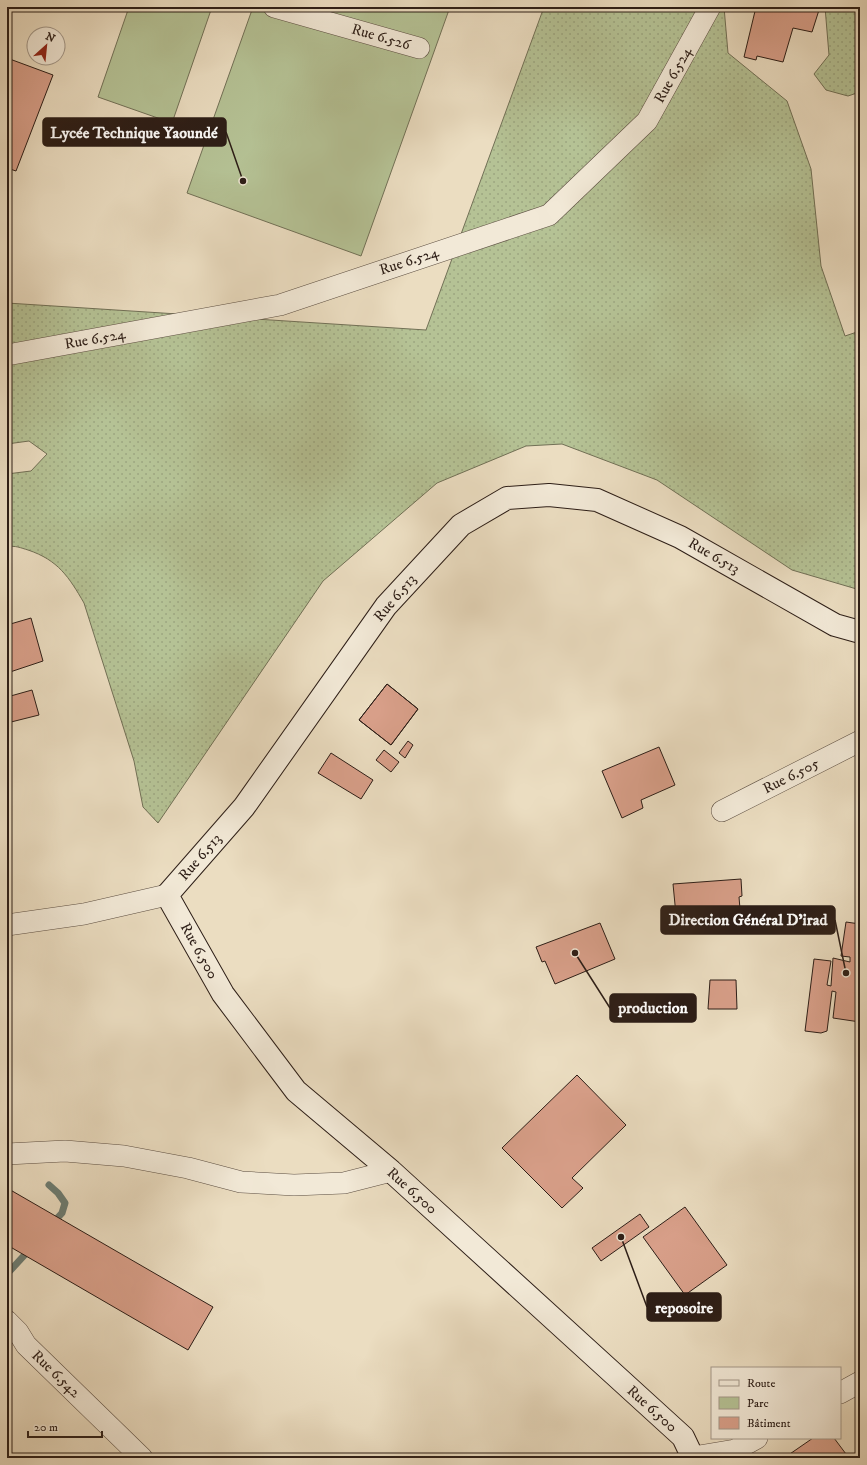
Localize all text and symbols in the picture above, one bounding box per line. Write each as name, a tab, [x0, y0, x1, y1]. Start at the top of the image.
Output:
street label: Rue 6.526	[349, 20, 414, 55]
north arrow	[26, 26, 66, 66]
text: N	[43, 30, 57, 46]
street label: Rue 6.524	[650, 43, 696, 106]
callout: Lycée Technique Yaoundé	[43, 118, 226, 146]
text: Lycée Technique Yaoundé	[50, 123, 218, 144]
street label: Rue 6.524	[377, 242, 441, 280]
street label: Rue 6.524	[63, 324, 127, 354]
street label: Rue 6.513	[685, 534, 743, 578]
street label: Rue 6.513	[370, 570, 420, 626]
street label: Rue 6.505	[760, 753, 823, 798]
street label: Rue 6.513	[174, 829, 226, 885]
callout: Direction Général D'irad	[661, 906, 835, 934]
text: Direction Général D'irad	[669, 910, 828, 930]
street label: Rue 6.500	[176, 920, 222, 982]
callout: production	[610, 994, 696, 1022]
text: production	[617, 998, 688, 1018]
street label: Rue 6.500	[383, 1163, 441, 1219]
callout: reposoire	[647, 1293, 721, 1321]
text: reposoire	[655, 1298, 713, 1318]
street label: Rue 6.542	[28, 1346, 85, 1402]
legend	[711, 1367, 841, 1439]
text: Route	[747, 1376, 775, 1391]
street label: Rue 6.500	[623, 1381, 681, 1437]
text: Parc	[747, 1396, 769, 1411]
scale bar	[28, 1413, 102, 1439]
text: Bâtiment	[747, 1416, 791, 1431]
text: 20 m	[34, 1420, 58, 1435]

